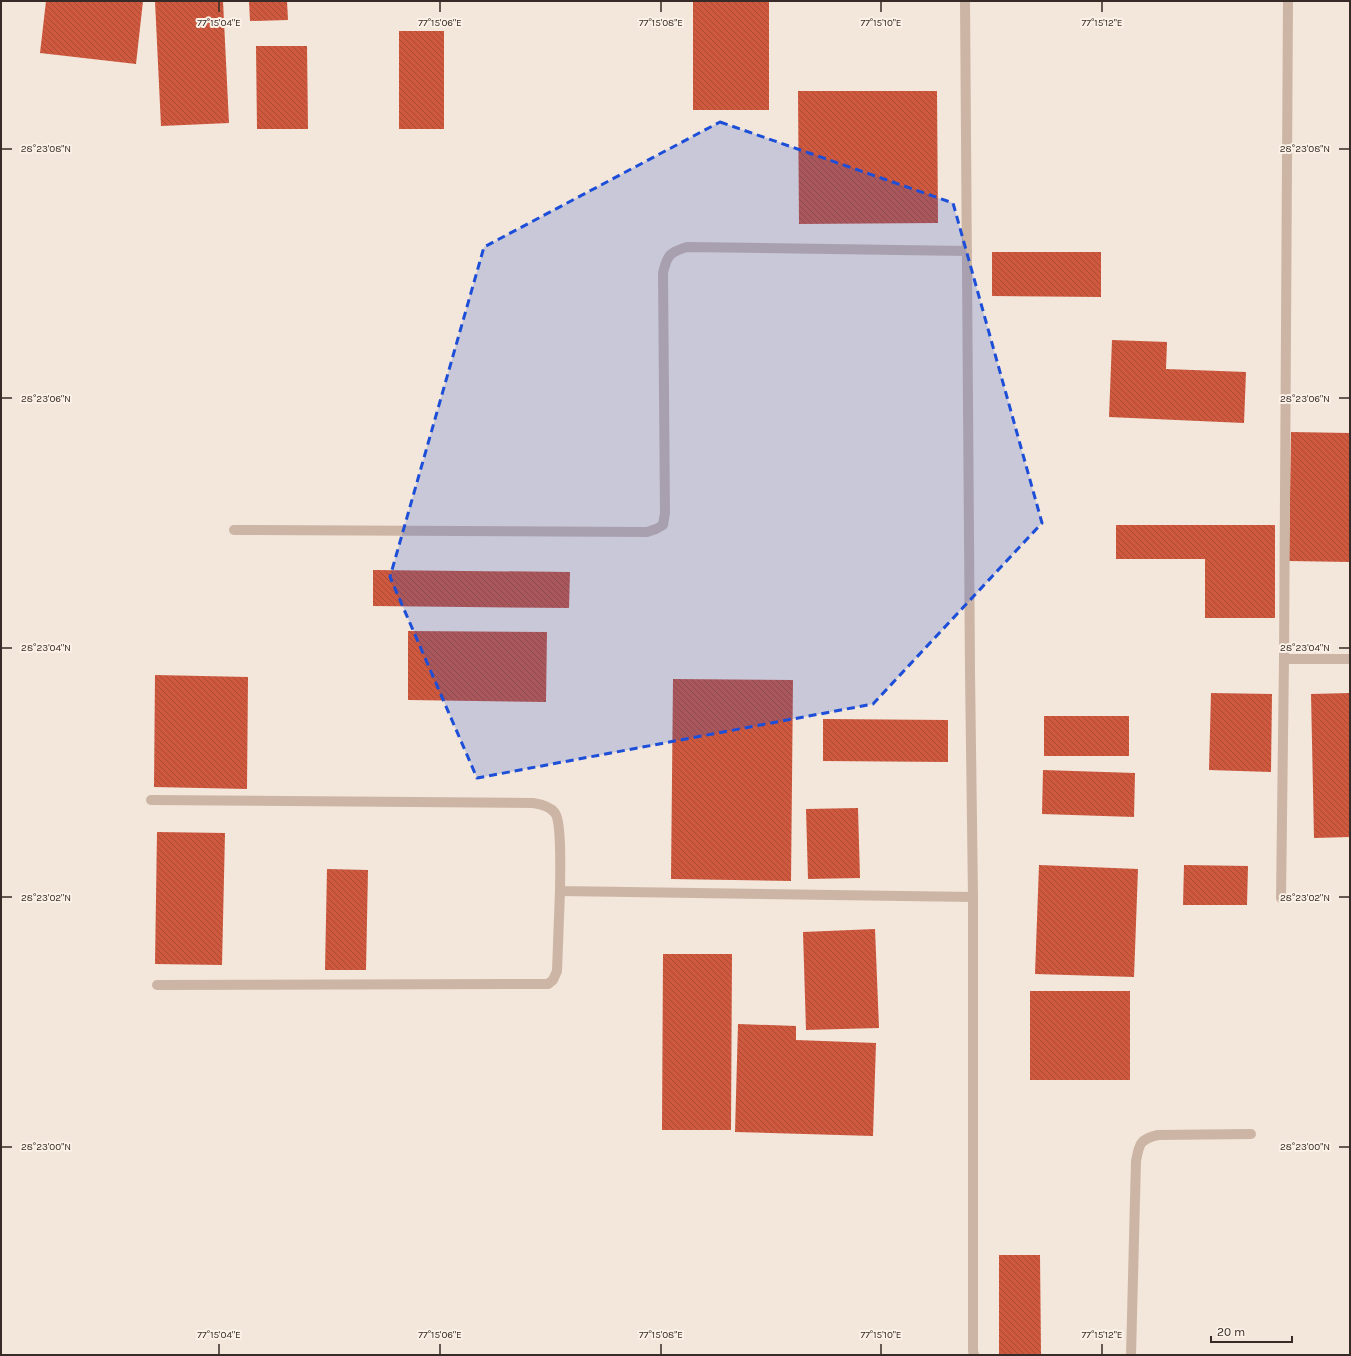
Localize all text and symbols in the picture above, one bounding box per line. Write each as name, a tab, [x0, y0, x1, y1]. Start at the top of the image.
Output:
text: 77°15'04"E	[197, 17, 241, 29]
text: 77°15'06"E	[418, 17, 462, 29]
text: 77°15'08"E	[639, 17, 683, 29]
text: 77°15'10"E	[860, 17, 902, 29]
text: 77°15'12"E	[1082, 17, 1122, 29]
text: 28°23'08"N	[21, 143, 71, 155]
text: 28°23'08"N	[1280, 143, 1330, 155]
text: 28°23'06"N	[21, 393, 71, 405]
text: 28°23'06"N	[1280, 393, 1330, 405]
text: 28°23'04"N	[21, 642, 71, 654]
text: 28°23'04"N	[1280, 642, 1330, 654]
text: 28°23'02"N	[21, 892, 71, 904]
text: 28°23'02"N	[1280, 892, 1330, 904]
text: 28°23'00"N	[21, 1141, 71, 1153]
text: 28°23'00"N	[1280, 1141, 1330, 1153]
scale bar	[1211, 1318, 1292, 1344]
text: 20 m	[1217, 1325, 1245, 1339]
text: 77°15'04"E	[197, 1329, 241, 1341]
text: 77°15'06"E	[418, 1329, 462, 1341]
text: 77°15'08"E	[639, 1329, 683, 1341]
text: 77°15'10"E	[860, 1329, 902, 1341]
text: 77°15'12"E	[1082, 1329, 1122, 1341]

